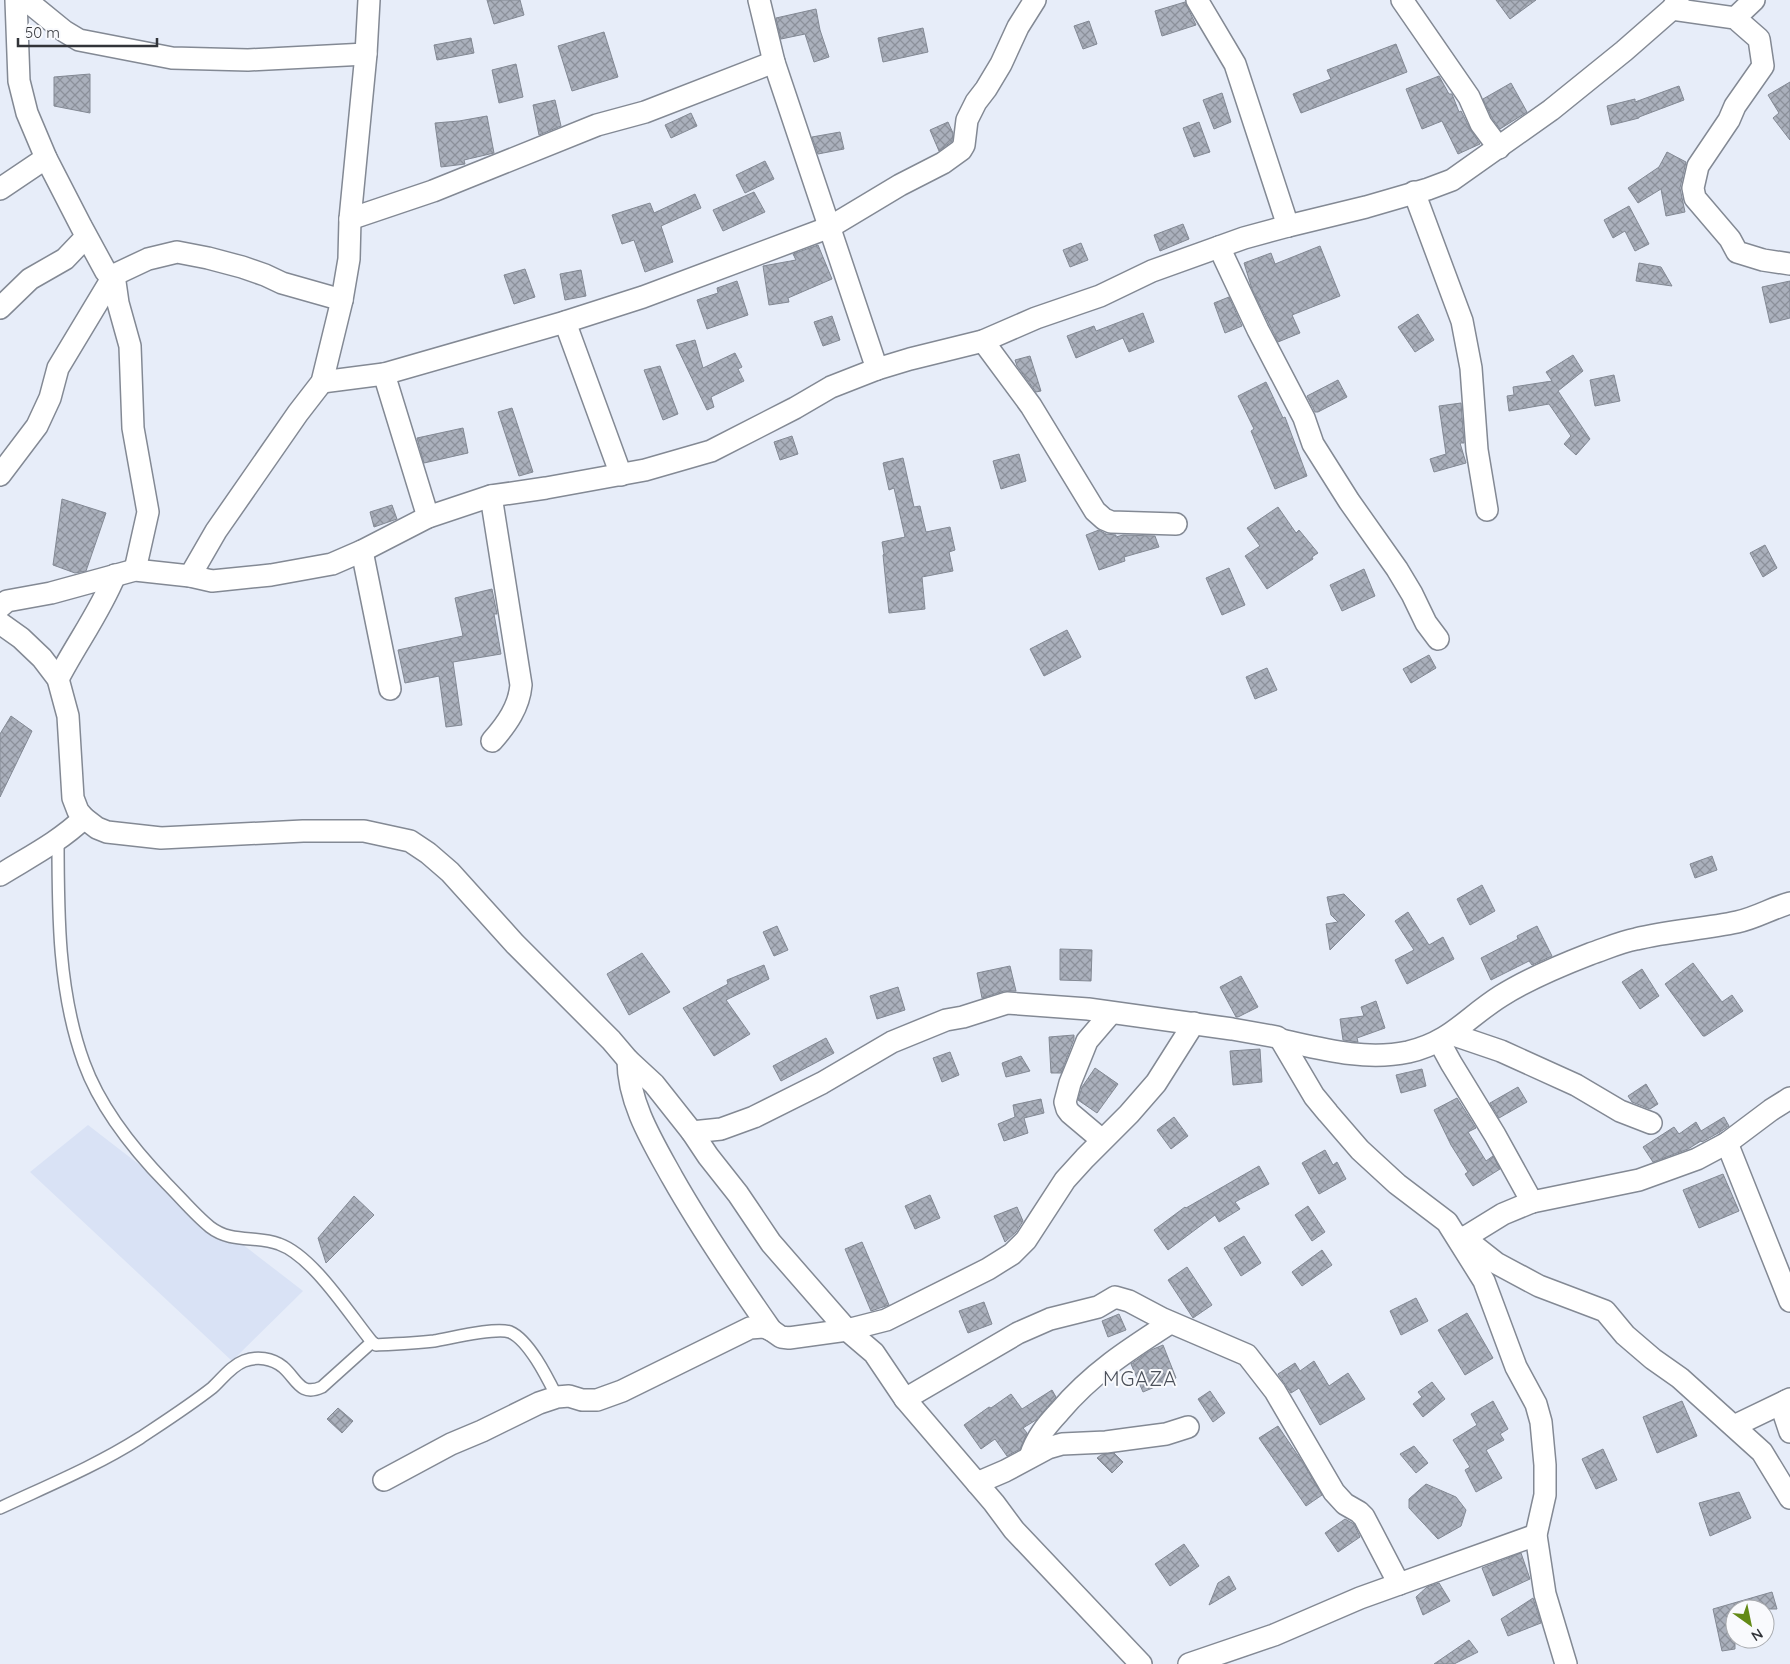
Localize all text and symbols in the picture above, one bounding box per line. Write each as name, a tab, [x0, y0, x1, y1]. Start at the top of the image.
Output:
scale bar	[18, 15, 156, 47]
text: 50 m	[25, 23, 60, 42]
district label: MGAZA	[1103, 1366, 1177, 1391]
north arrow	[1725, 1599, 1775, 1649]
text: N	[1748, 1625, 1766, 1645]

